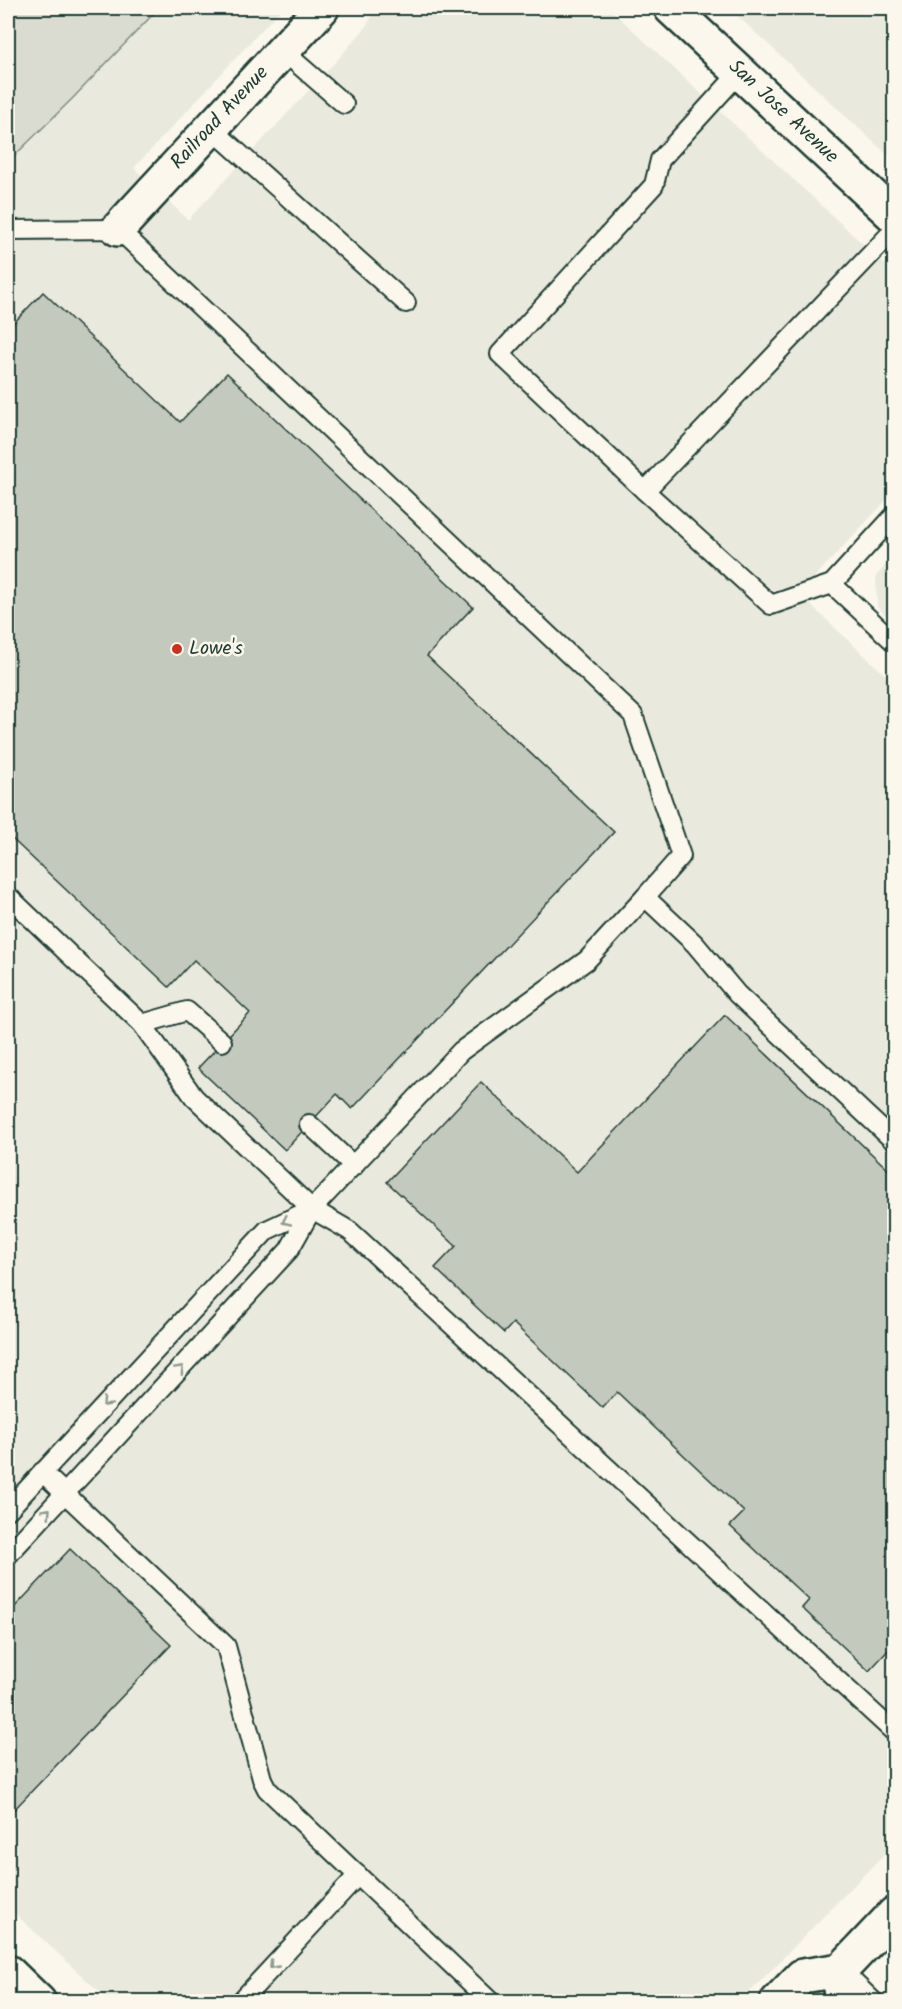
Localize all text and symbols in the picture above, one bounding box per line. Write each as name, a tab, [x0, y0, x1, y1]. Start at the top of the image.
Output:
street label: San Jose Avenue	[720, 52, 846, 172]
street label: Railroad Avenue	[163, 59, 277, 177]
place label: Lowe's	[189, 633, 243, 665]
marker: Lowe's	[170, 642, 184, 656]
one-way arrow	[282, 1213, 293, 1225]
one-way arrow	[173, 1365, 184, 1375]
one-way arrow	[102, 1397, 113, 1407]
one-way arrow	[40, 1508, 51, 1519]
one-way arrow	[270, 1958, 281, 1969]

